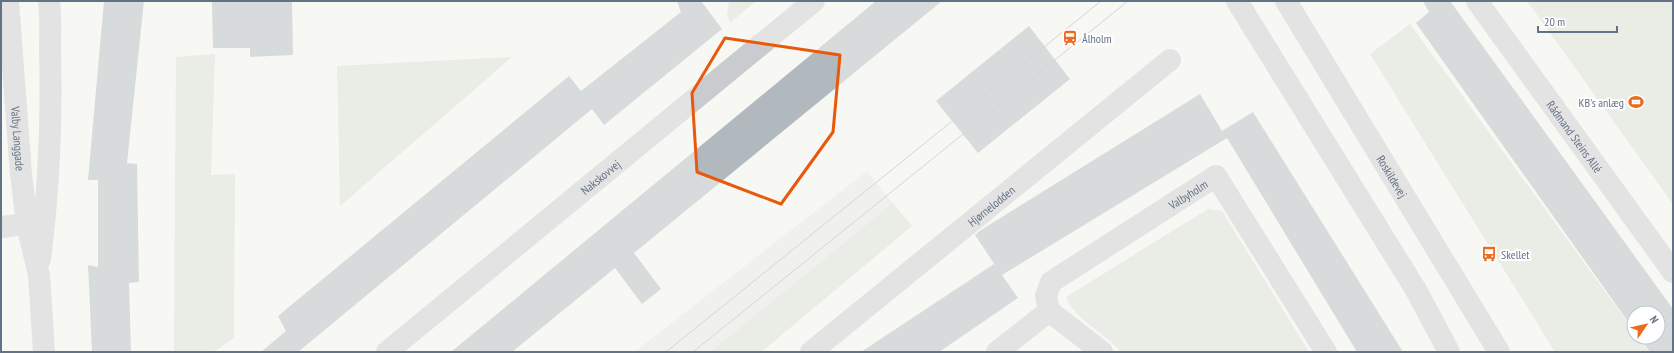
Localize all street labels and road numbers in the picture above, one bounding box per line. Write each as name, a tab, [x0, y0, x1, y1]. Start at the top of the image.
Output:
street label: Rådmand Steins Allé	[1544, 97, 1606, 175]
street label: Valby Langgade	[8, 105, 28, 171]
street label: Roskildevej	[1374, 152, 1411, 200]
street label: Nakskovvej	[577, 156, 623, 197]
street label: Valbyholm	[1165, 176, 1210, 213]
street label: Hjørnelodden	[964, 182, 1018, 229]

